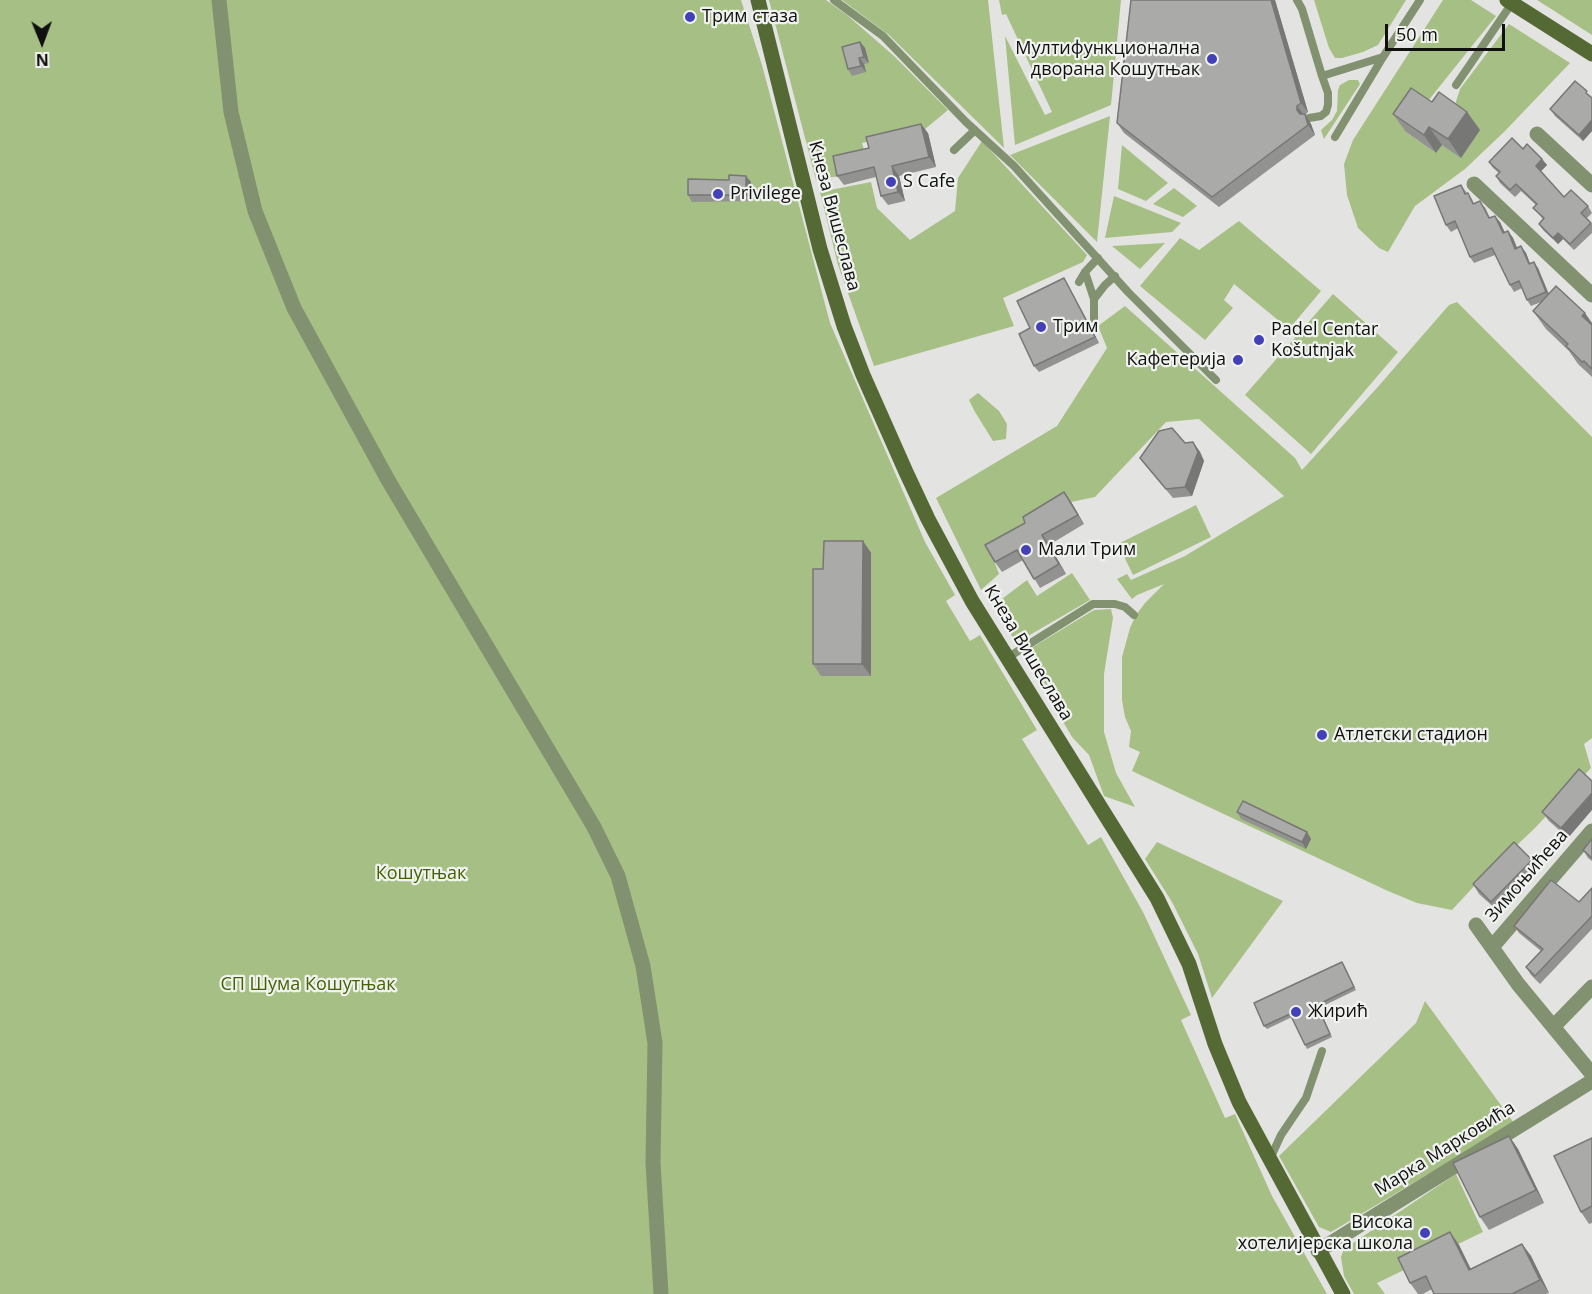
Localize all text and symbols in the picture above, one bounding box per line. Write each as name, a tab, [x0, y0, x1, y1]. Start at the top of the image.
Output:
place label: Трим стаза	[702, 6, 798, 28]
marker: Трим стаза	[683, 10, 697, 24]
north arrow	[12, 12, 72, 72]
scale bar	[1388, 12, 1508, 50]
text: 50 m	[1396, 22, 1438, 46]
place label: Мултифункционална дворана Кошутњак	[1015, 38, 1200, 80]
text: N	[36, 49, 49, 71]
marker: Мултифункционална дворана Кошутњак	[1205, 52, 1219, 66]
street label: Кнеза Вишеслава	[804, 139, 864, 293]
place label: S Cafe	[903, 171, 955, 193]
marker: S Cafe	[884, 175, 898, 189]
place label: Privilege	[730, 183, 801, 205]
marker: Privilege	[711, 187, 725, 201]
place label: Трим	[1053, 316, 1099, 338]
place label: Padel Centar Košutnjak	[1271, 319, 1378, 362]
marker: Трим	[1034, 320, 1048, 334]
marker: Padel Centar Košutnjak	[1252, 333, 1266, 347]
place label: Кафетерија	[1126, 349, 1226, 371]
marker: Кафетерија	[1231, 353, 1245, 367]
place label: Мали Трим	[1038, 539, 1136, 561]
marker: Мали Трим	[1019, 543, 1033, 557]
street label: Кнеза Вишеслава	[979, 581, 1077, 725]
place label: Атлетски стадион	[1334, 724, 1488, 746]
marker: Атлетски стадион	[1315, 728, 1329, 742]
street label: Зимоњићева	[1481, 826, 1573, 926]
park label: Кошутњак	[376, 863, 466, 885]
park label: СП Шума Кошутњак	[220, 974, 396, 996]
place label: Жирић	[1308, 1001, 1368, 1023]
marker: Жирић	[1289, 1005, 1303, 1019]
street label: Марка Марковића	[1371, 1097, 1519, 1201]
place label: Висока хотелијерска школа	[1238, 1212, 1413, 1254]
marker: Висока хотелијерска школа	[1418, 1226, 1432, 1240]

